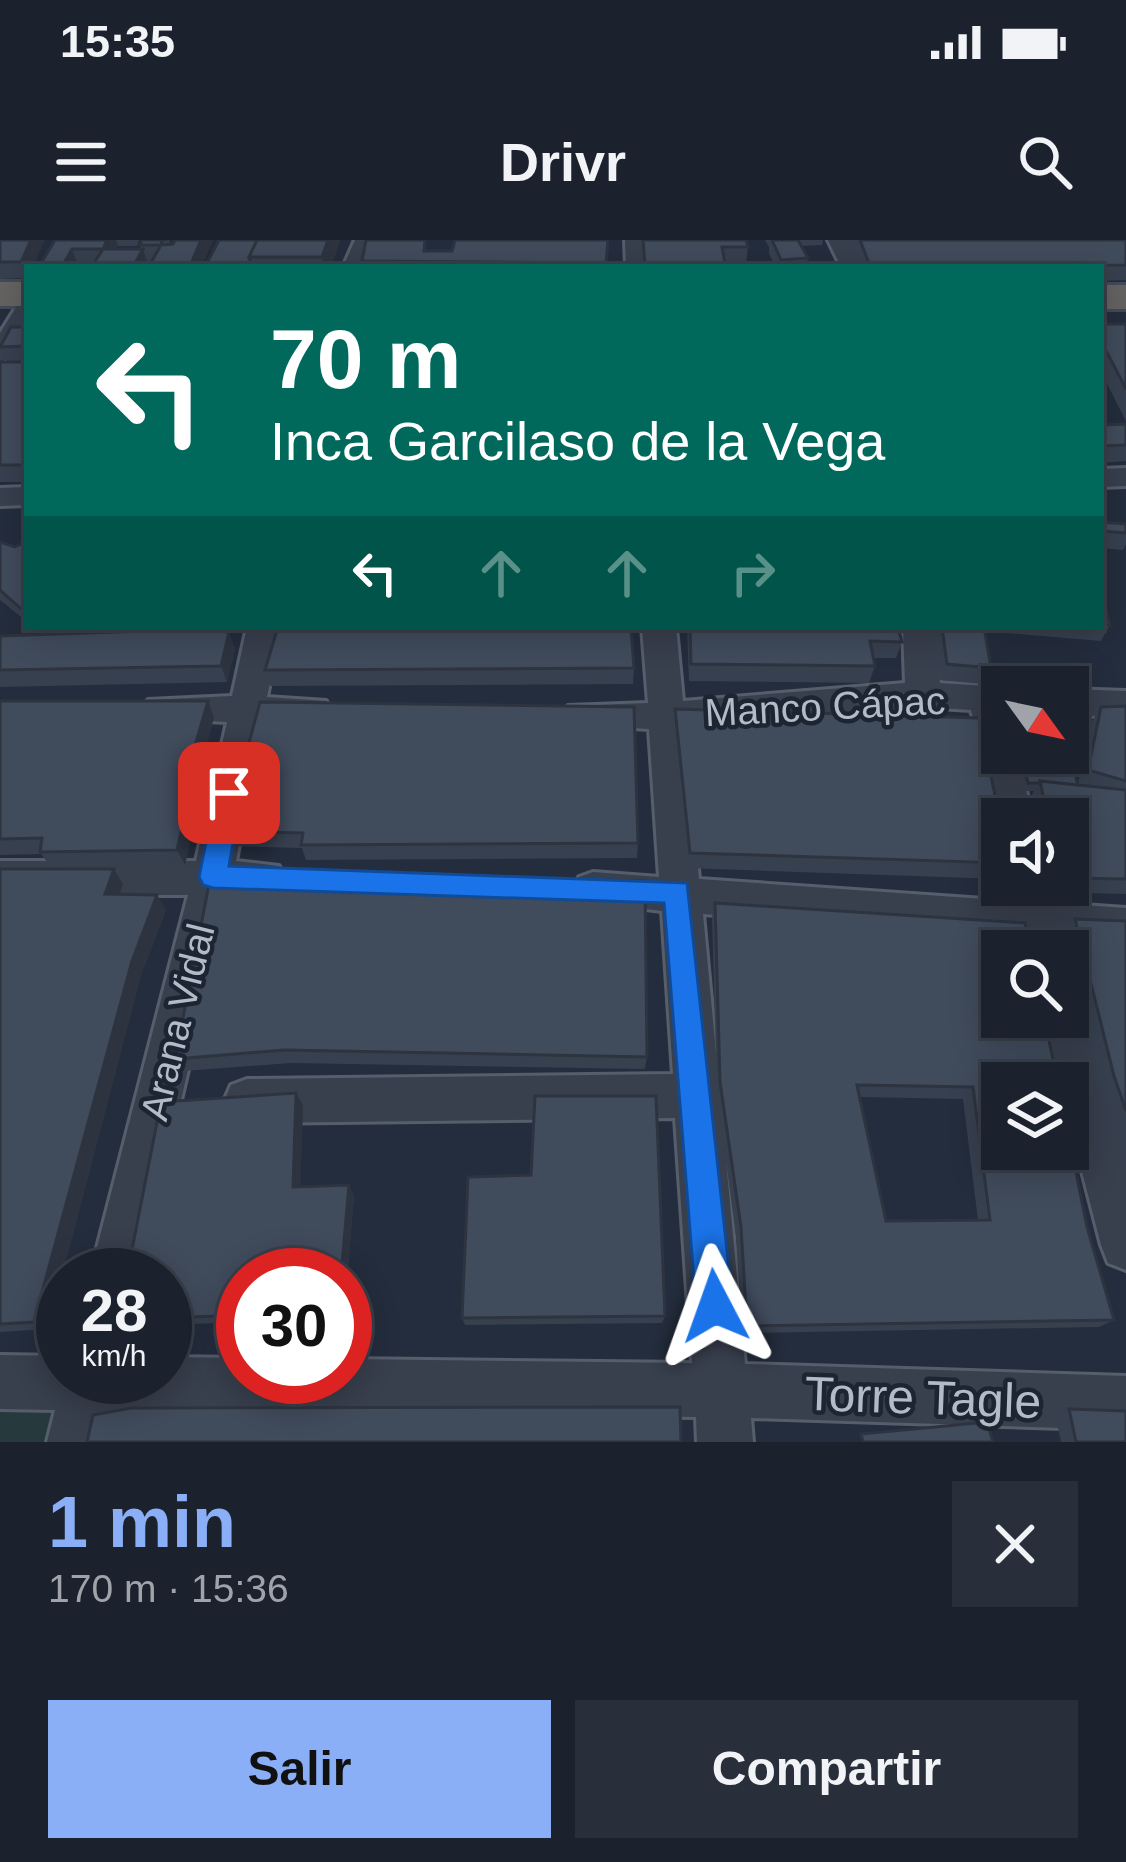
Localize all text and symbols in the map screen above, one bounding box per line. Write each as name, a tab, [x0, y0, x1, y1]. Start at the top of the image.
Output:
text: 15:35	[60, 16, 175, 67]
icon: menu	[48, 129, 114, 195]
icon: search	[1012, 129, 1078, 195]
text: Drivr	[500, 132, 626, 192]
icon: left	[72, 312, 228, 468]
text: 70 m	[270, 312, 461, 406]
text: Inca Garcilaso de la Vega	[270, 411, 885, 471]
icon: left	[342, 540, 408, 606]
icon: ahead	[468, 540, 534, 606]
icon: ahead	[594, 540, 660, 606]
icon: right	[720, 540, 786, 606]
north arrow	[981, 666, 1089, 774]
map controls	[981, 666, 1089, 1170]
street label: Manco Cápac	[704, 679, 946, 734]
pin	[178, 742, 280, 844]
icon: arrive	[196, 760, 262, 826]
button: sound	[981, 798, 1089, 906]
street label: Arana Vidal	[132, 919, 223, 1125]
button: search	[981, 930, 1089, 1038]
button: layers	[981, 1062, 1089, 1170]
position arrow	[652, 1243, 778, 1369]
speed limit sign: 30	[216, 1248, 372, 1404]
text: 28	[81, 1277, 147, 1344]
text: km/h	[81, 1339, 147, 1372]
street label: Torre Tagle	[804, 1367, 1042, 1428]
button: close	[952, 1481, 1078, 1607]
text: 1 min	[48, 1482, 236, 1562]
text: 170 m · 15:36	[48, 1567, 289, 1610]
button: Salir	[48, 1700, 551, 1838]
button: Compartir	[575, 1700, 1078, 1838]

